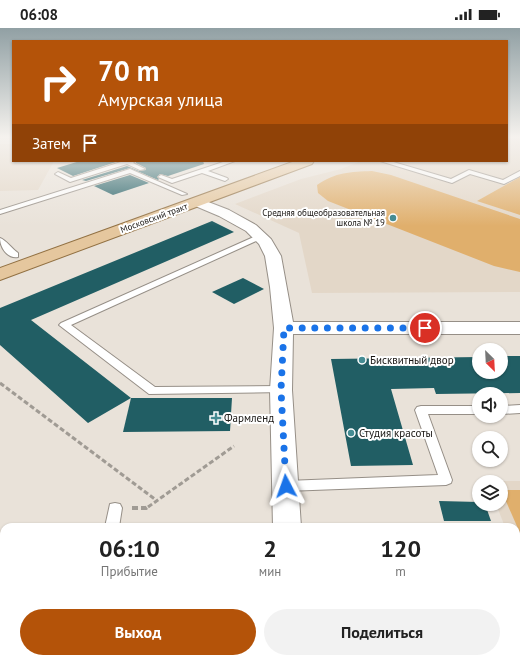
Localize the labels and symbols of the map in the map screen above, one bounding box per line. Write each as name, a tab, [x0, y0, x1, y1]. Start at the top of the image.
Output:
street label: Московский тракт	[119, 200, 189, 235]
place label: Средняя общеобразовательная школа № 19	[262, 207, 385, 228]
marker: Средняя общеобразовательная школа № 19	[388, 213, 398, 223]
pin	[408, 311, 442, 345]
north arrow	[472, 343, 508, 379]
place label: Бисквитный двор	[370, 353, 454, 367]
marker: Бисквитный двор	[357, 355, 367, 365]
place label: Фармленд	[224, 411, 274, 425]
marker: Фармленд	[211, 413, 221, 423]
place label: Студия красоты	[359, 426, 433, 440]
marker: Студия красоты	[346, 428, 356, 438]
position arrow	[265, 465, 307, 507]

